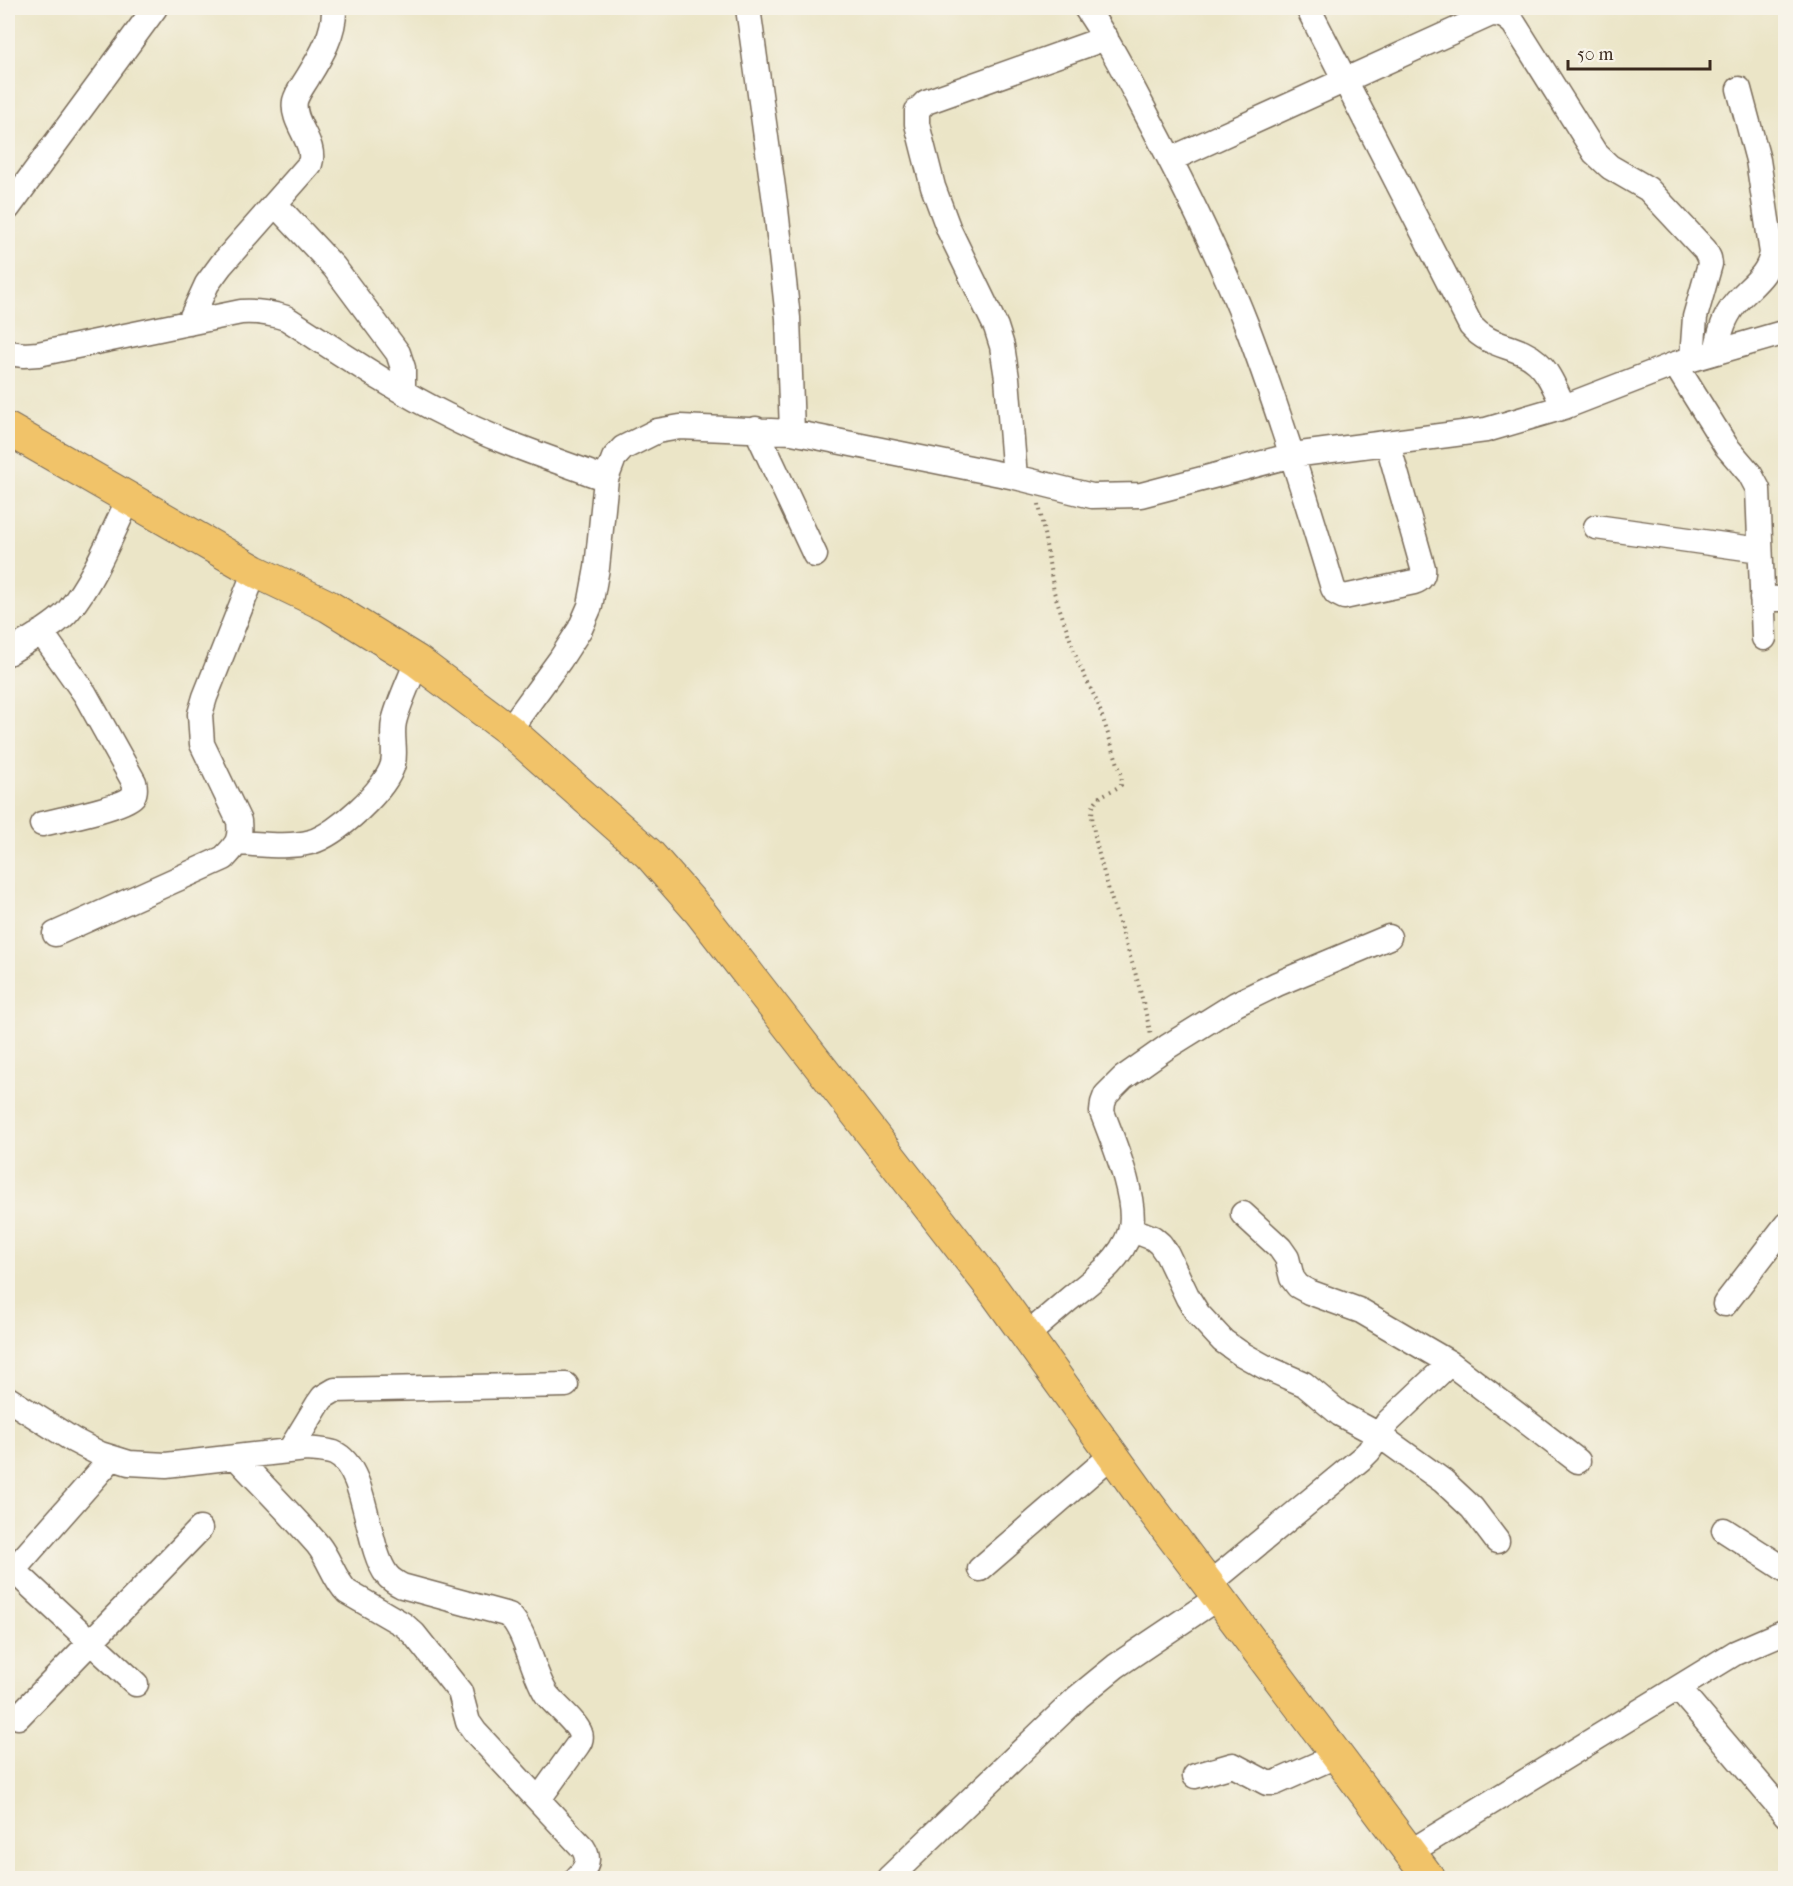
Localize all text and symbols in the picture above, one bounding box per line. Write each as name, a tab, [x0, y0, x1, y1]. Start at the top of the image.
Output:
scale bar	[1568, 33, 1710, 71]
text: 50 m	[1577, 44, 1614, 65]

